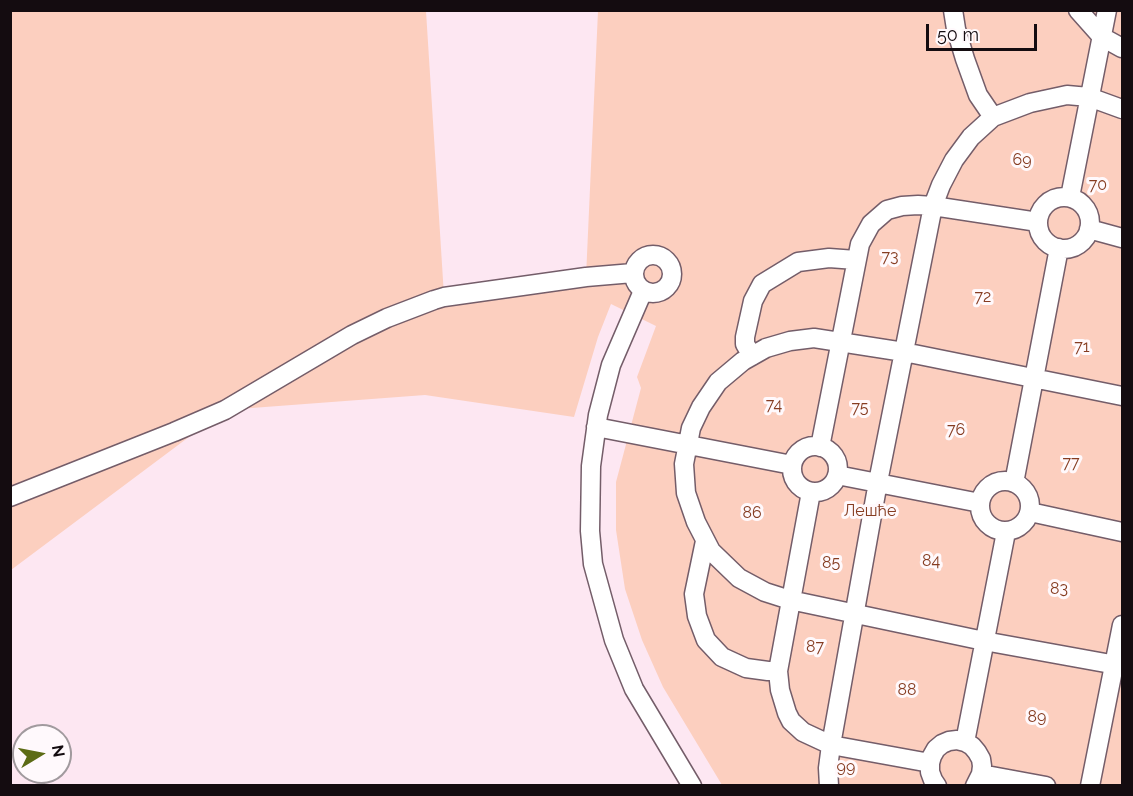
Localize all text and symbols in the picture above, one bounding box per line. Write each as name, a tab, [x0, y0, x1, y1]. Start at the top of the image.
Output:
scale bar	[929, 12, 1040, 50]
text: 50 m	[937, 24, 979, 45]
park label: 69	[1012, 150, 1032, 170]
park label: 70	[1089, 175, 1107, 195]
park label: 73	[881, 247, 899, 267]
park label: 72	[975, 287, 991, 307]
park label: 71	[1074, 337, 1090, 357]
park label: 74	[766, 395, 782, 415]
park label: 75	[851, 398, 869, 418]
park label: 76	[947, 420, 965, 440]
park label: 77	[1062, 453, 1080, 473]
park label: Лешће	[844, 501, 896, 521]
park label: 86	[742, 503, 762, 523]
park label: 84	[922, 551, 940, 571]
park label: 85	[822, 553, 840, 573]
park label: 83	[1050, 579, 1068, 599]
park label: 87	[806, 637, 824, 657]
park label: 88	[898, 680, 916, 700]
park label: 89	[1028, 707, 1046, 727]
north arrow	[12, 724, 72, 784]
text: N	[48, 743, 69, 759]
park label: 99	[837, 757, 855, 777]

